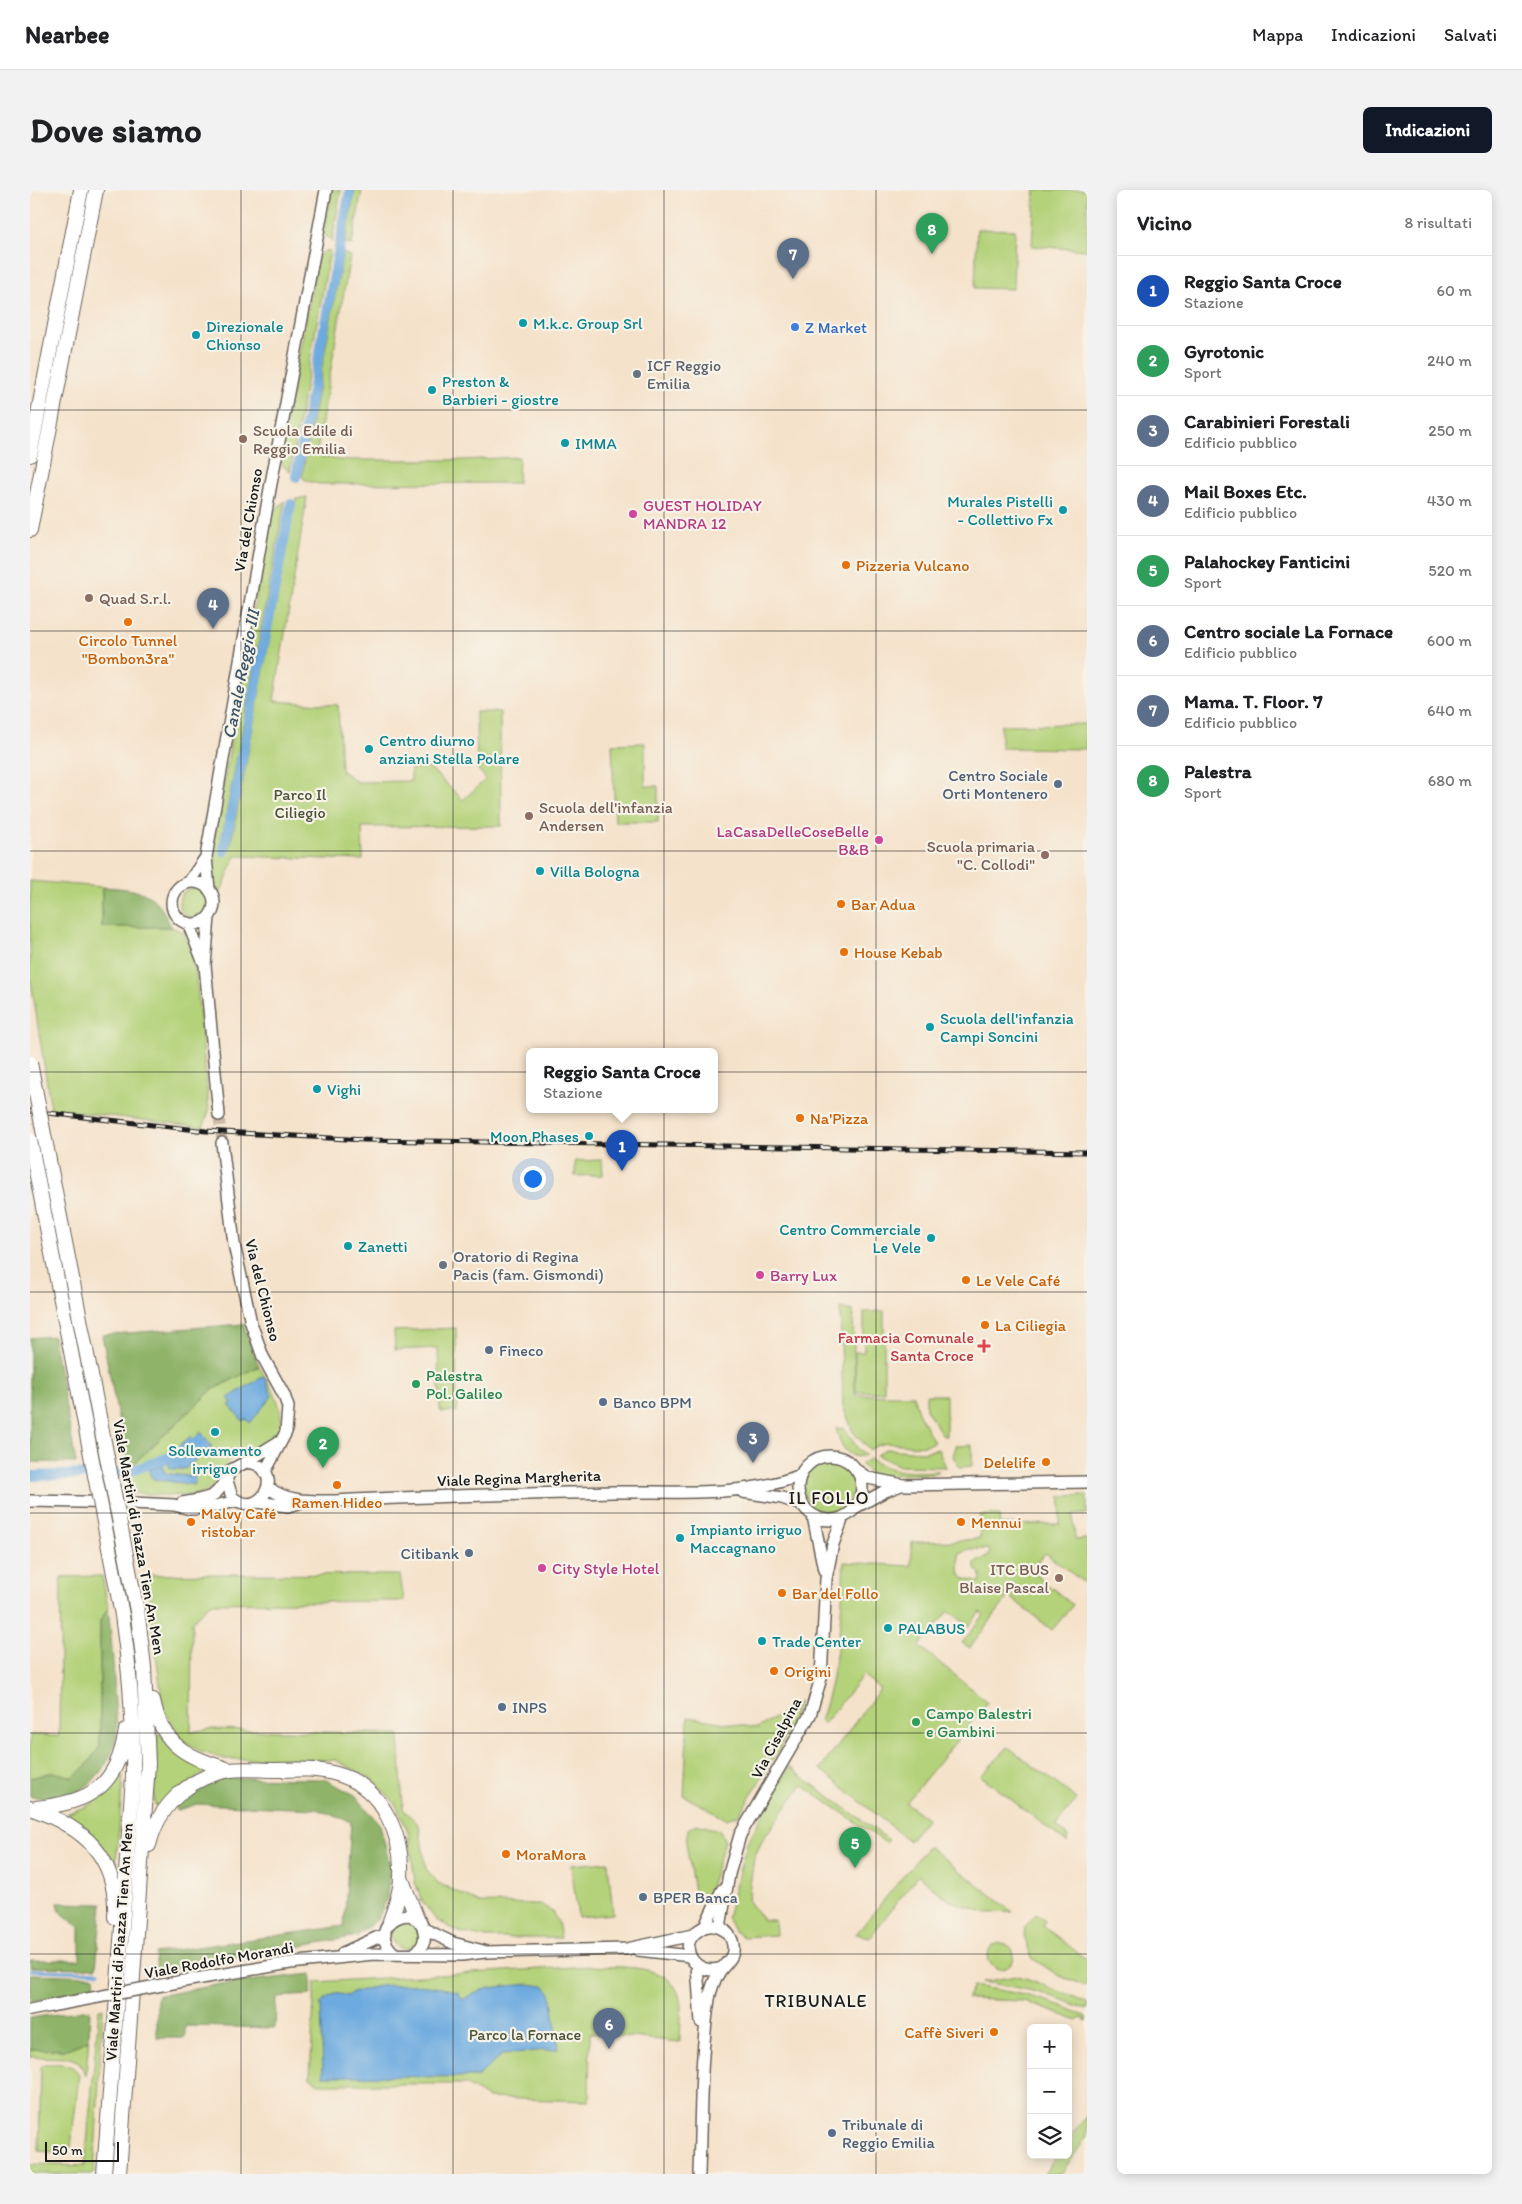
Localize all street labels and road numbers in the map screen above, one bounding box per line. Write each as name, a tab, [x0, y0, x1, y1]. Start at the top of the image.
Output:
street label: Via del Chionso	[230, 467, 266, 573]
street label: Via del Chionso	[241, 1237, 285, 1343]
street label: Viale Martiri di Piazza Tien An Men	[109, 1418, 169, 1656]
street label: Viale Regina Margherita	[437, 1466, 602, 1490]
street label: Via Cisalpina	[747, 1694, 806, 1782]
street label: Viale Martiri di Piazza Tien An Men	[101, 1822, 137, 2062]
street label: Viale Rodolfo Morandi	[143, 1938, 295, 1982]

